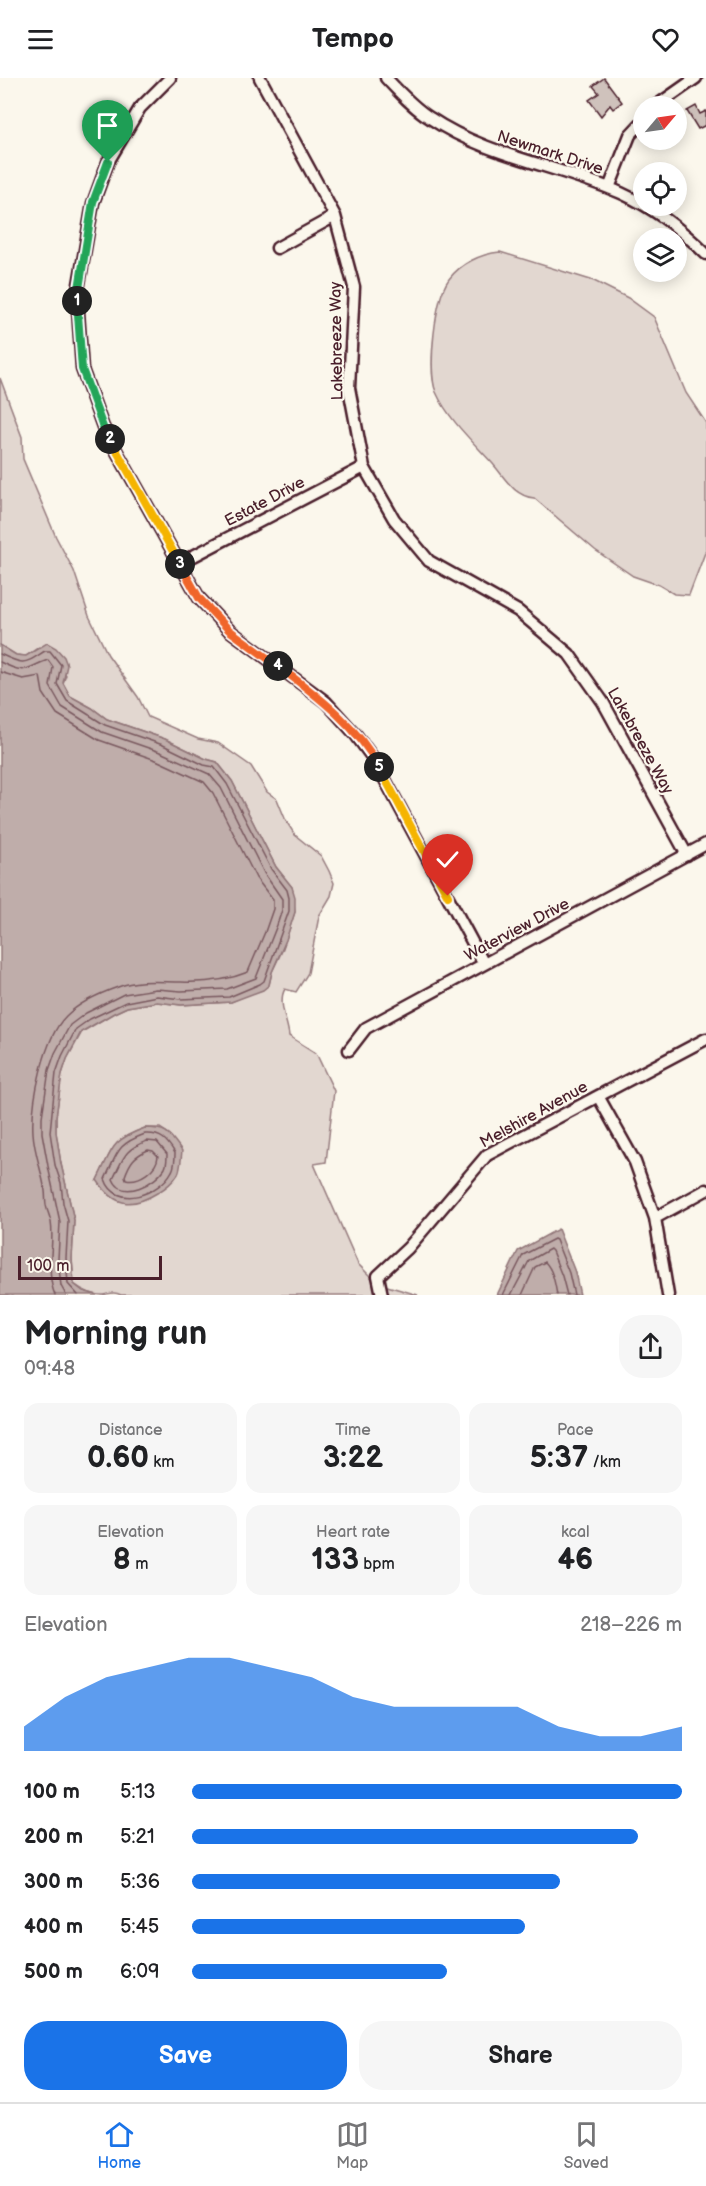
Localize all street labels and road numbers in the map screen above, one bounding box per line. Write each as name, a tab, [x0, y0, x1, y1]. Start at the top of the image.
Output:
street label: Newmark Drive	[495, 127, 606, 179]
street label: Lakebreeze Way	[326, 281, 348, 401]
street label: Estate Drive	[222, 473, 309, 531]
street label: Lakebreeze Way	[603, 684, 677, 798]
street label: Waterview Drive	[461, 894, 573, 966]
street label: Melshire Avenue	[477, 1077, 592, 1152]

